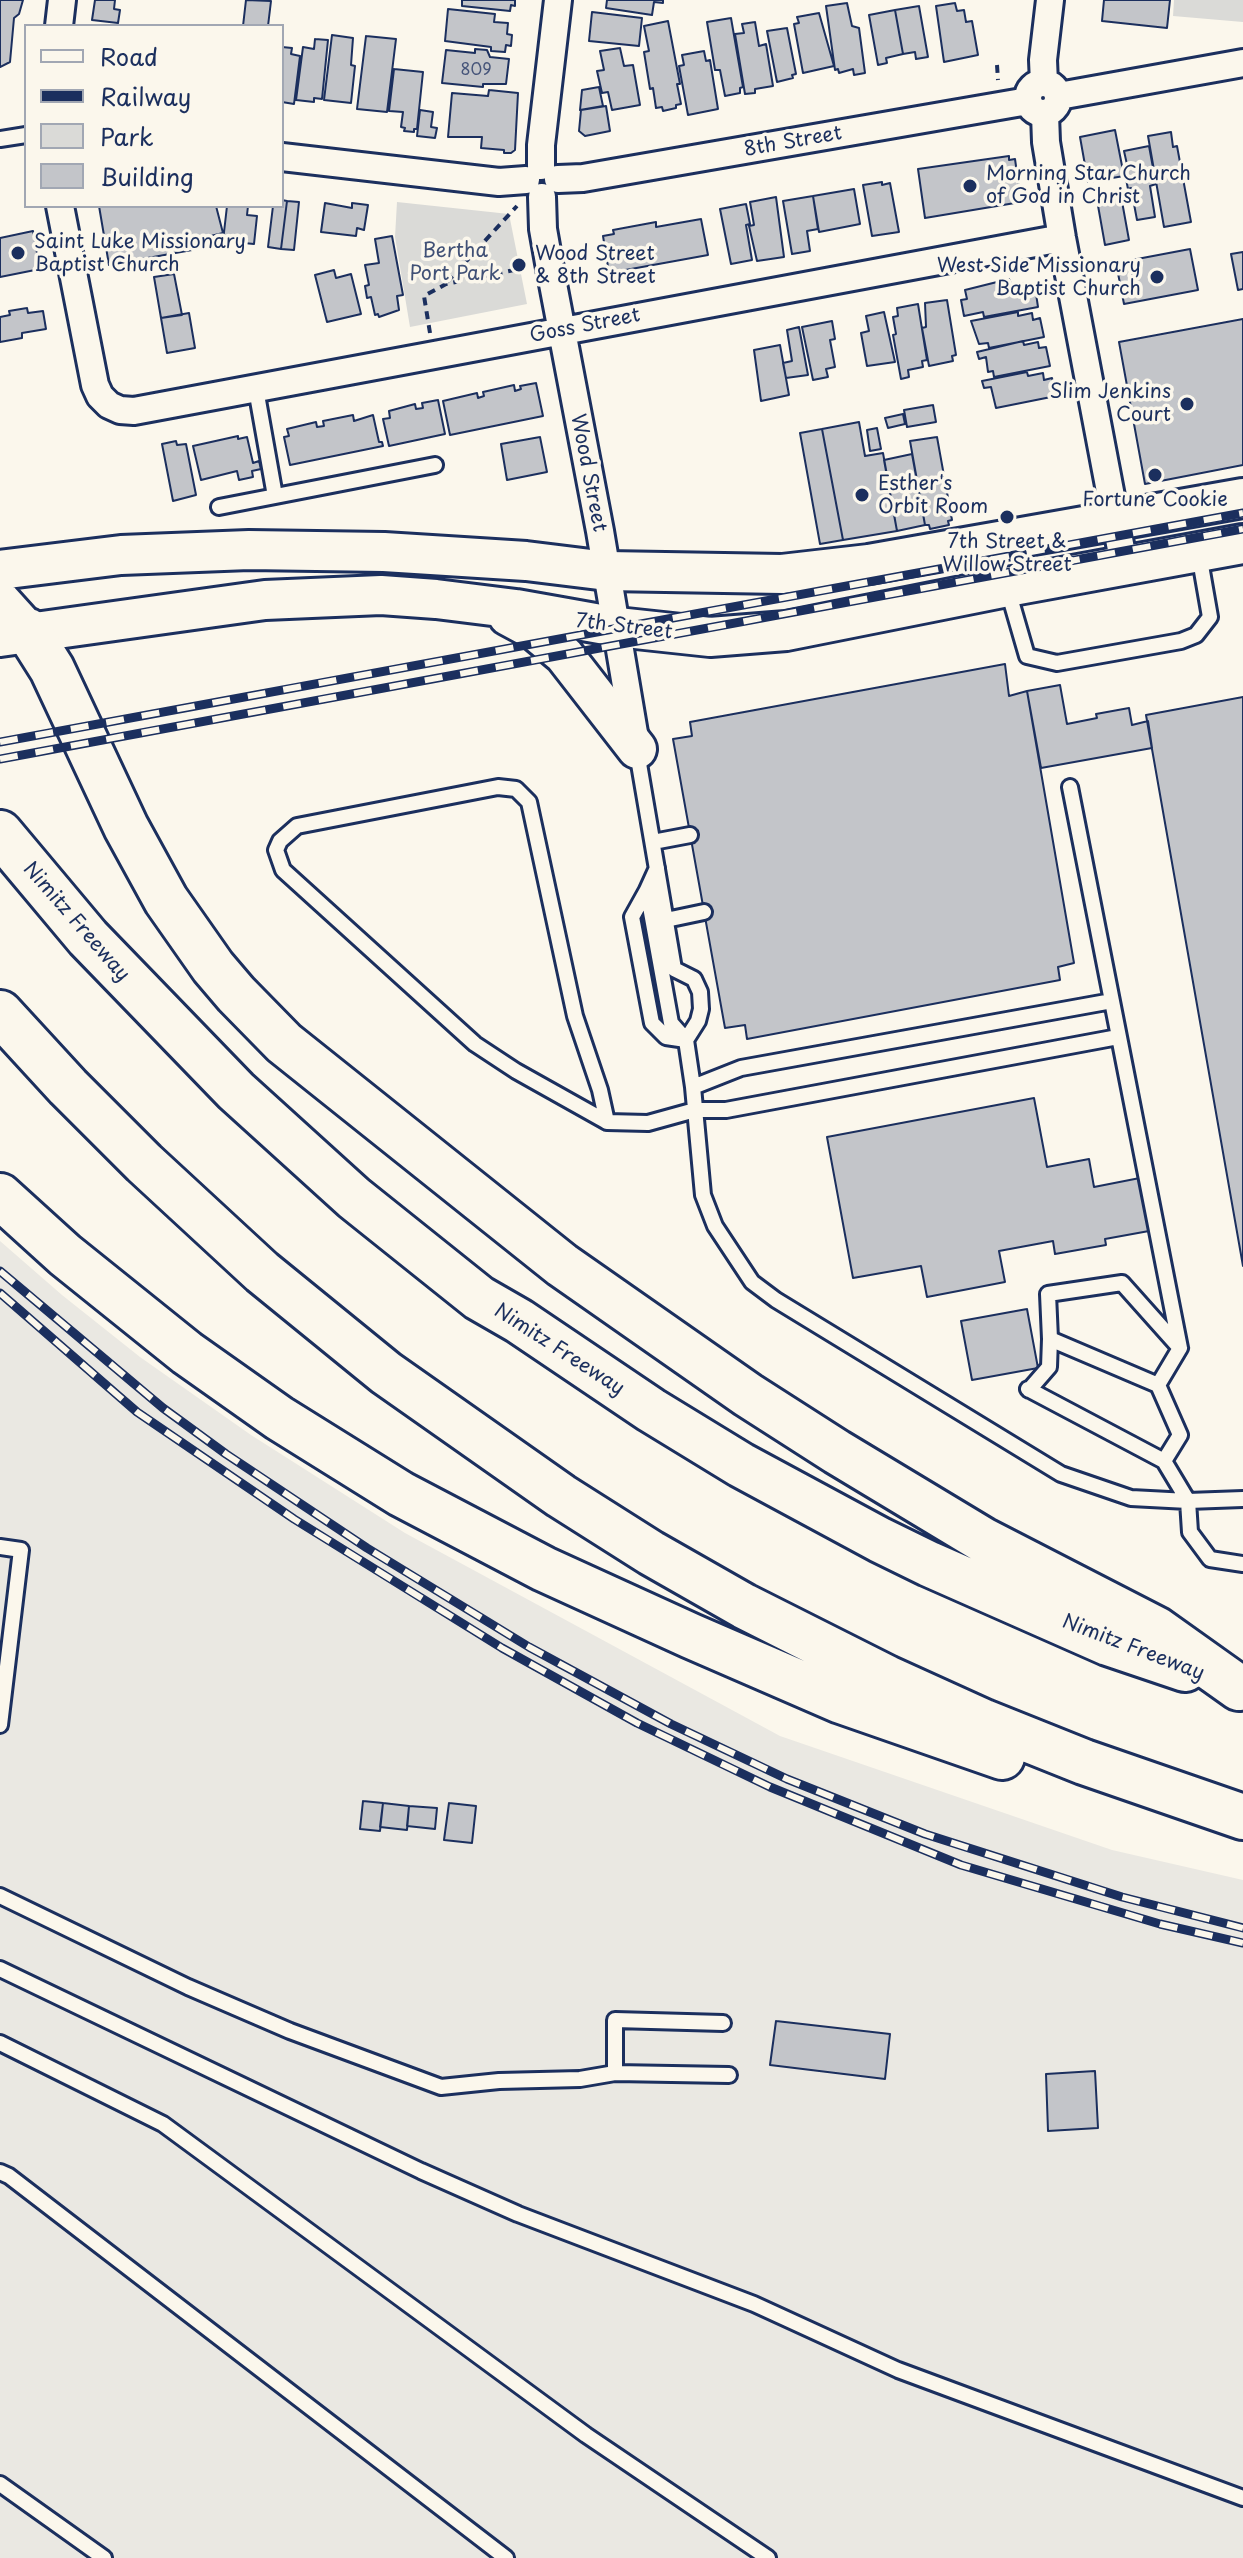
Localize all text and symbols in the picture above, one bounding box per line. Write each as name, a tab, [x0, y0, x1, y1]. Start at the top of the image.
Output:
legend	[24, 24, 284, 208]
text: Road	[100, 38, 158, 74]
house number: 809	[460, 61, 492, 81]
text: Railway	[100, 78, 191, 114]
text: Park	[100, 118, 154, 154]
street label: 8th Street	[742, 122, 844, 162]
text: Building	[100, 158, 194, 194]
place label: Morning Star Church of God in Christ	[986, 162, 1191, 209]
marker: Morning Star Church of God in Christ	[961, 177, 979, 195]
place label: Saint Luke Missionary Baptist Church	[34, 230, 246, 277]
park label: Bertha Port Park	[409, 239, 501, 286]
place label: Wood Street & 8th Street	[535, 242, 656, 289]
marker: Saint Luke Missionary Baptist Church	[9, 244, 27, 262]
place label: West Side Missionary Baptist Church	[937, 254, 1141, 301]
marker: Wood Street & 8th Street	[510, 256, 528, 274]
marker: West Side Missionary Baptist Church	[1148, 268, 1166, 286]
street label: Goss Street	[528, 304, 642, 348]
place label: Slim Jenkins Court	[1049, 380, 1171, 427]
marker: Slim Jenkins Court	[1178, 395, 1196, 413]
street label: Wood Street	[565, 412, 611, 534]
marker: Fortune Cookie	[1146, 466, 1164, 484]
place label: Esther's Orbit Room	[878, 472, 988, 519]
marker: Esther's Orbit Room	[853, 486, 871, 504]
place label: Fortune Cookie	[1082, 488, 1228, 512]
marker: 7th Street & Willow Street	[998, 508, 1016, 526]
place label: 7th Street & Willow Street	[942, 530, 1072, 577]
street label: 7th Street	[574, 609, 674, 645]
street label: Nimitz Freeway	[18, 857, 134, 987]
street label: Nimitz Freeway	[489, 1299, 629, 1401]
street label: Nimitz Freeway	[1059, 1610, 1207, 1686]

